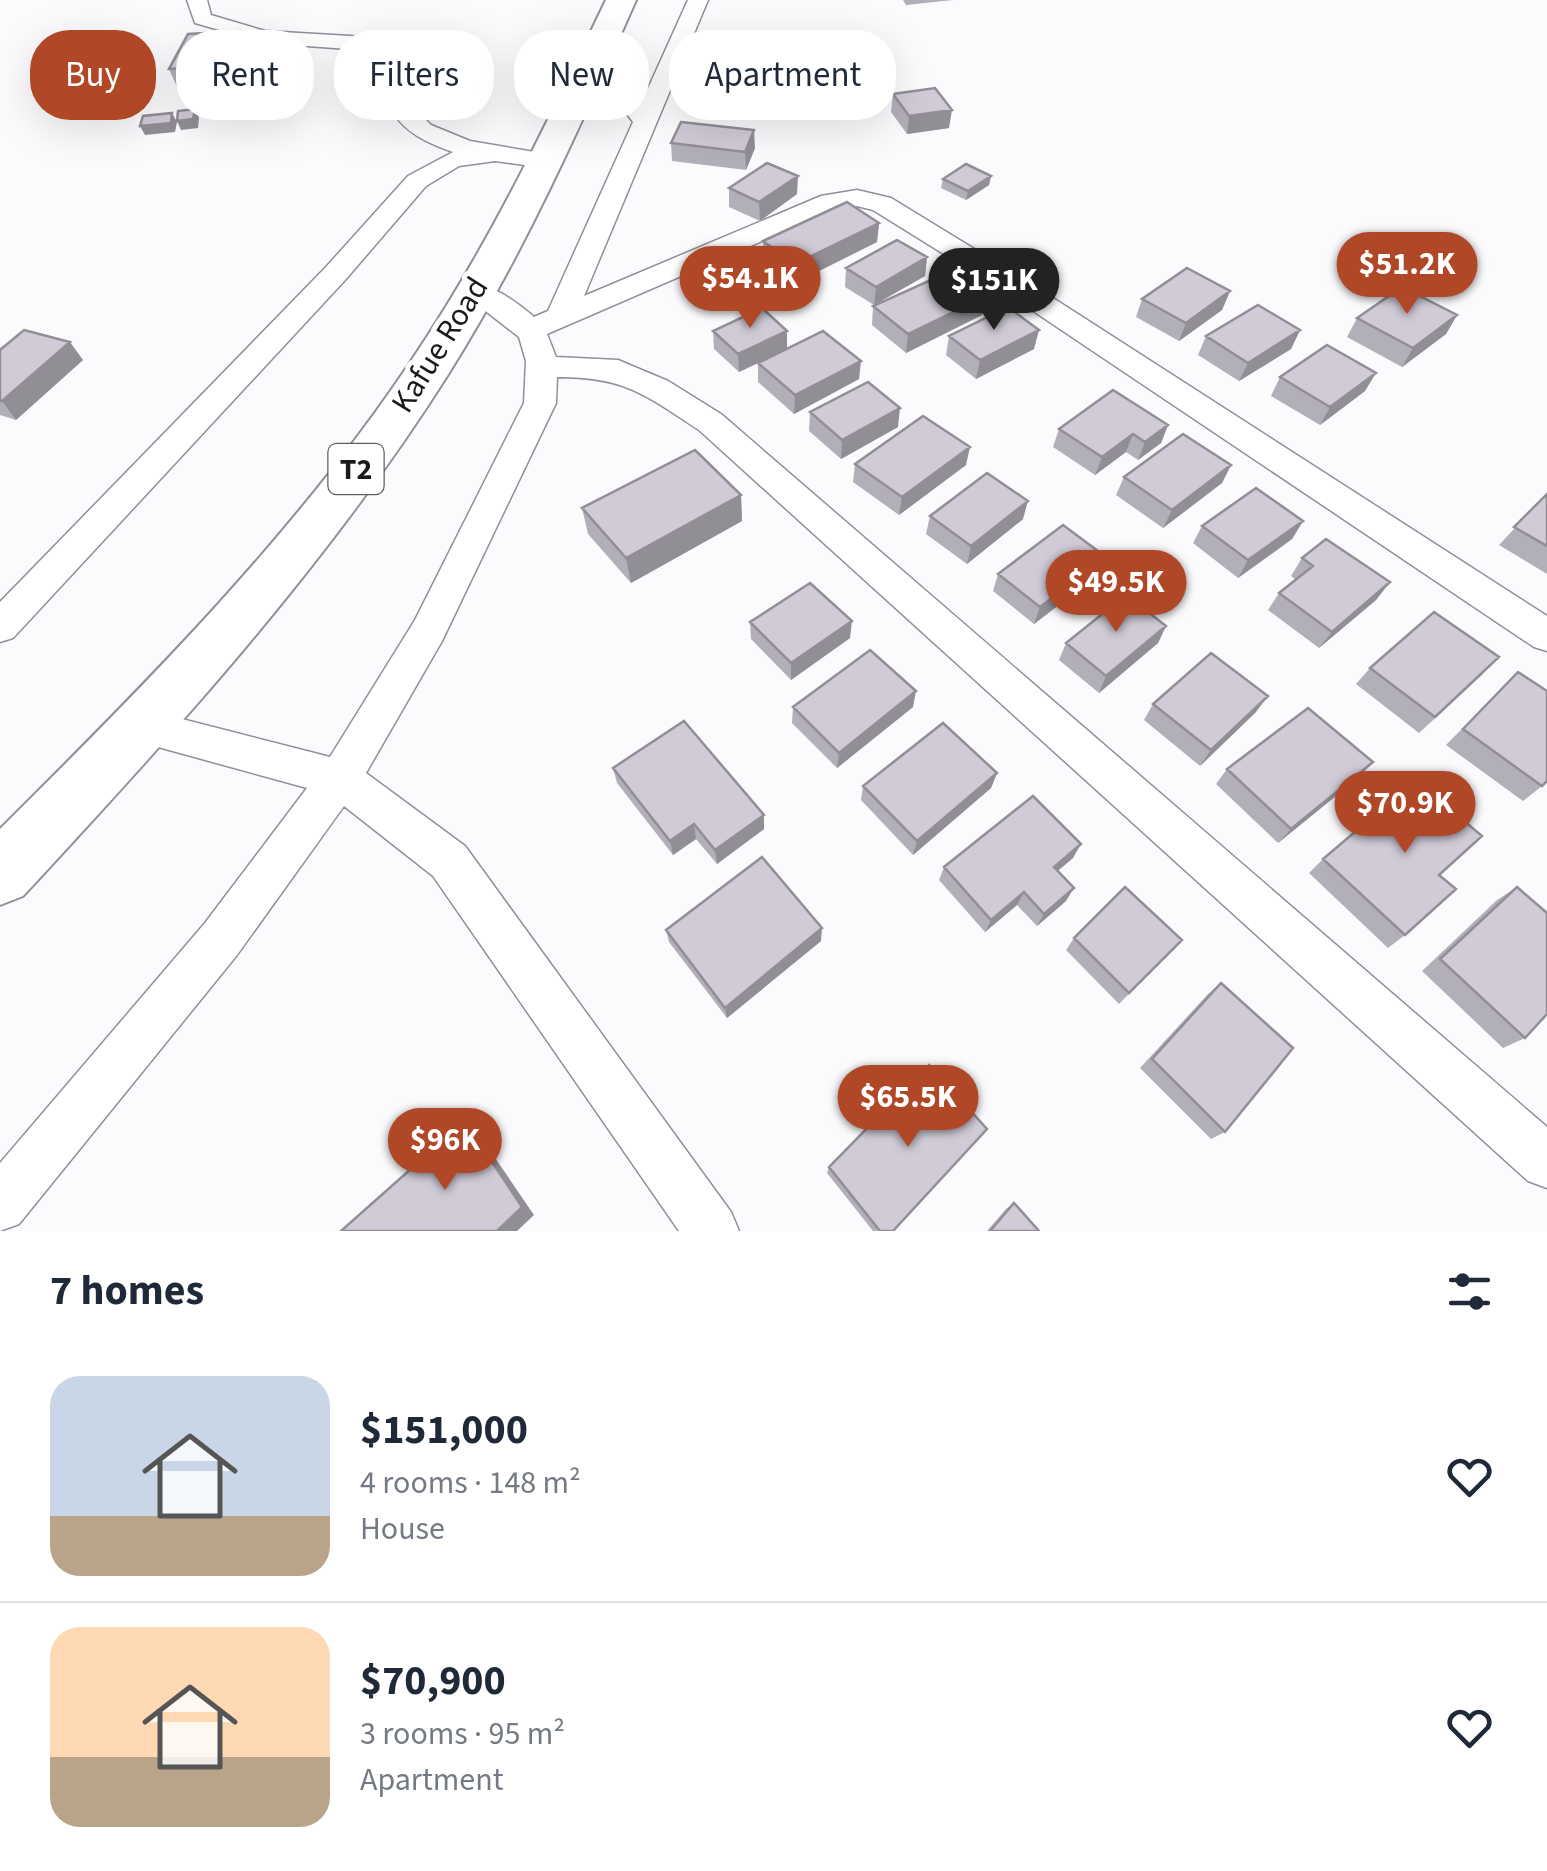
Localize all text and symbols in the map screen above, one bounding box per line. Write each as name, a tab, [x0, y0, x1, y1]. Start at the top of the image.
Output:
chip: Buy	[30, 30, 156, 120]
chip: Rent	[176, 30, 314, 120]
chip: Filters	[334, 30, 494, 120]
chip: New	[514, 30, 649, 120]
chip: Apartment	[669, 30, 896, 120]
pin: $51.2K	[1326, 232, 1488, 317]
text: $51.2K	[1359, 241, 1455, 287]
pin: $54.1K	[669, 246, 831, 331]
pin: $151K	[924, 248, 1064, 333]
text: $54.1K	[702, 255, 798, 301]
text: $151K	[950, 257, 1038, 303]
street label: Kafue Road	[380, 268, 500, 422]
road number: T2	[328, 444, 384, 494]
pin: $49.5K	[1035, 550, 1197, 635]
text: $49.5K	[1068, 559, 1164, 605]
pin: $70.9K	[1324, 771, 1486, 856]
text: $70.9K	[1357, 780, 1453, 826]
pin: $65.5K	[827, 1065, 989, 1150]
text: $65.5K	[860, 1074, 956, 1120]
pin: $96K	[386, 1108, 504, 1193]
text: $96K	[410, 1117, 480, 1163]
text: 7 homes	[50, 1261, 204, 1321]
icon: filters	[1442, 1264, 1497, 1319]
text: $151,000	[360, 1400, 528, 1460]
icon: home	[130, 1416, 250, 1536]
icon: heart	[1442, 1449, 1497, 1504]
text: 4 rooms · 148 m²	[360, 1460, 581, 1506]
text: House	[360, 1506, 445, 1552]
text: $70,900	[360, 1651, 506, 1711]
icon: home	[130, 1667, 250, 1787]
icon: heart	[1442, 1700, 1497, 1755]
text: 3 rooms · 95 m²	[360, 1711, 565, 1757]
text: Apartment	[360, 1757, 503, 1803]

